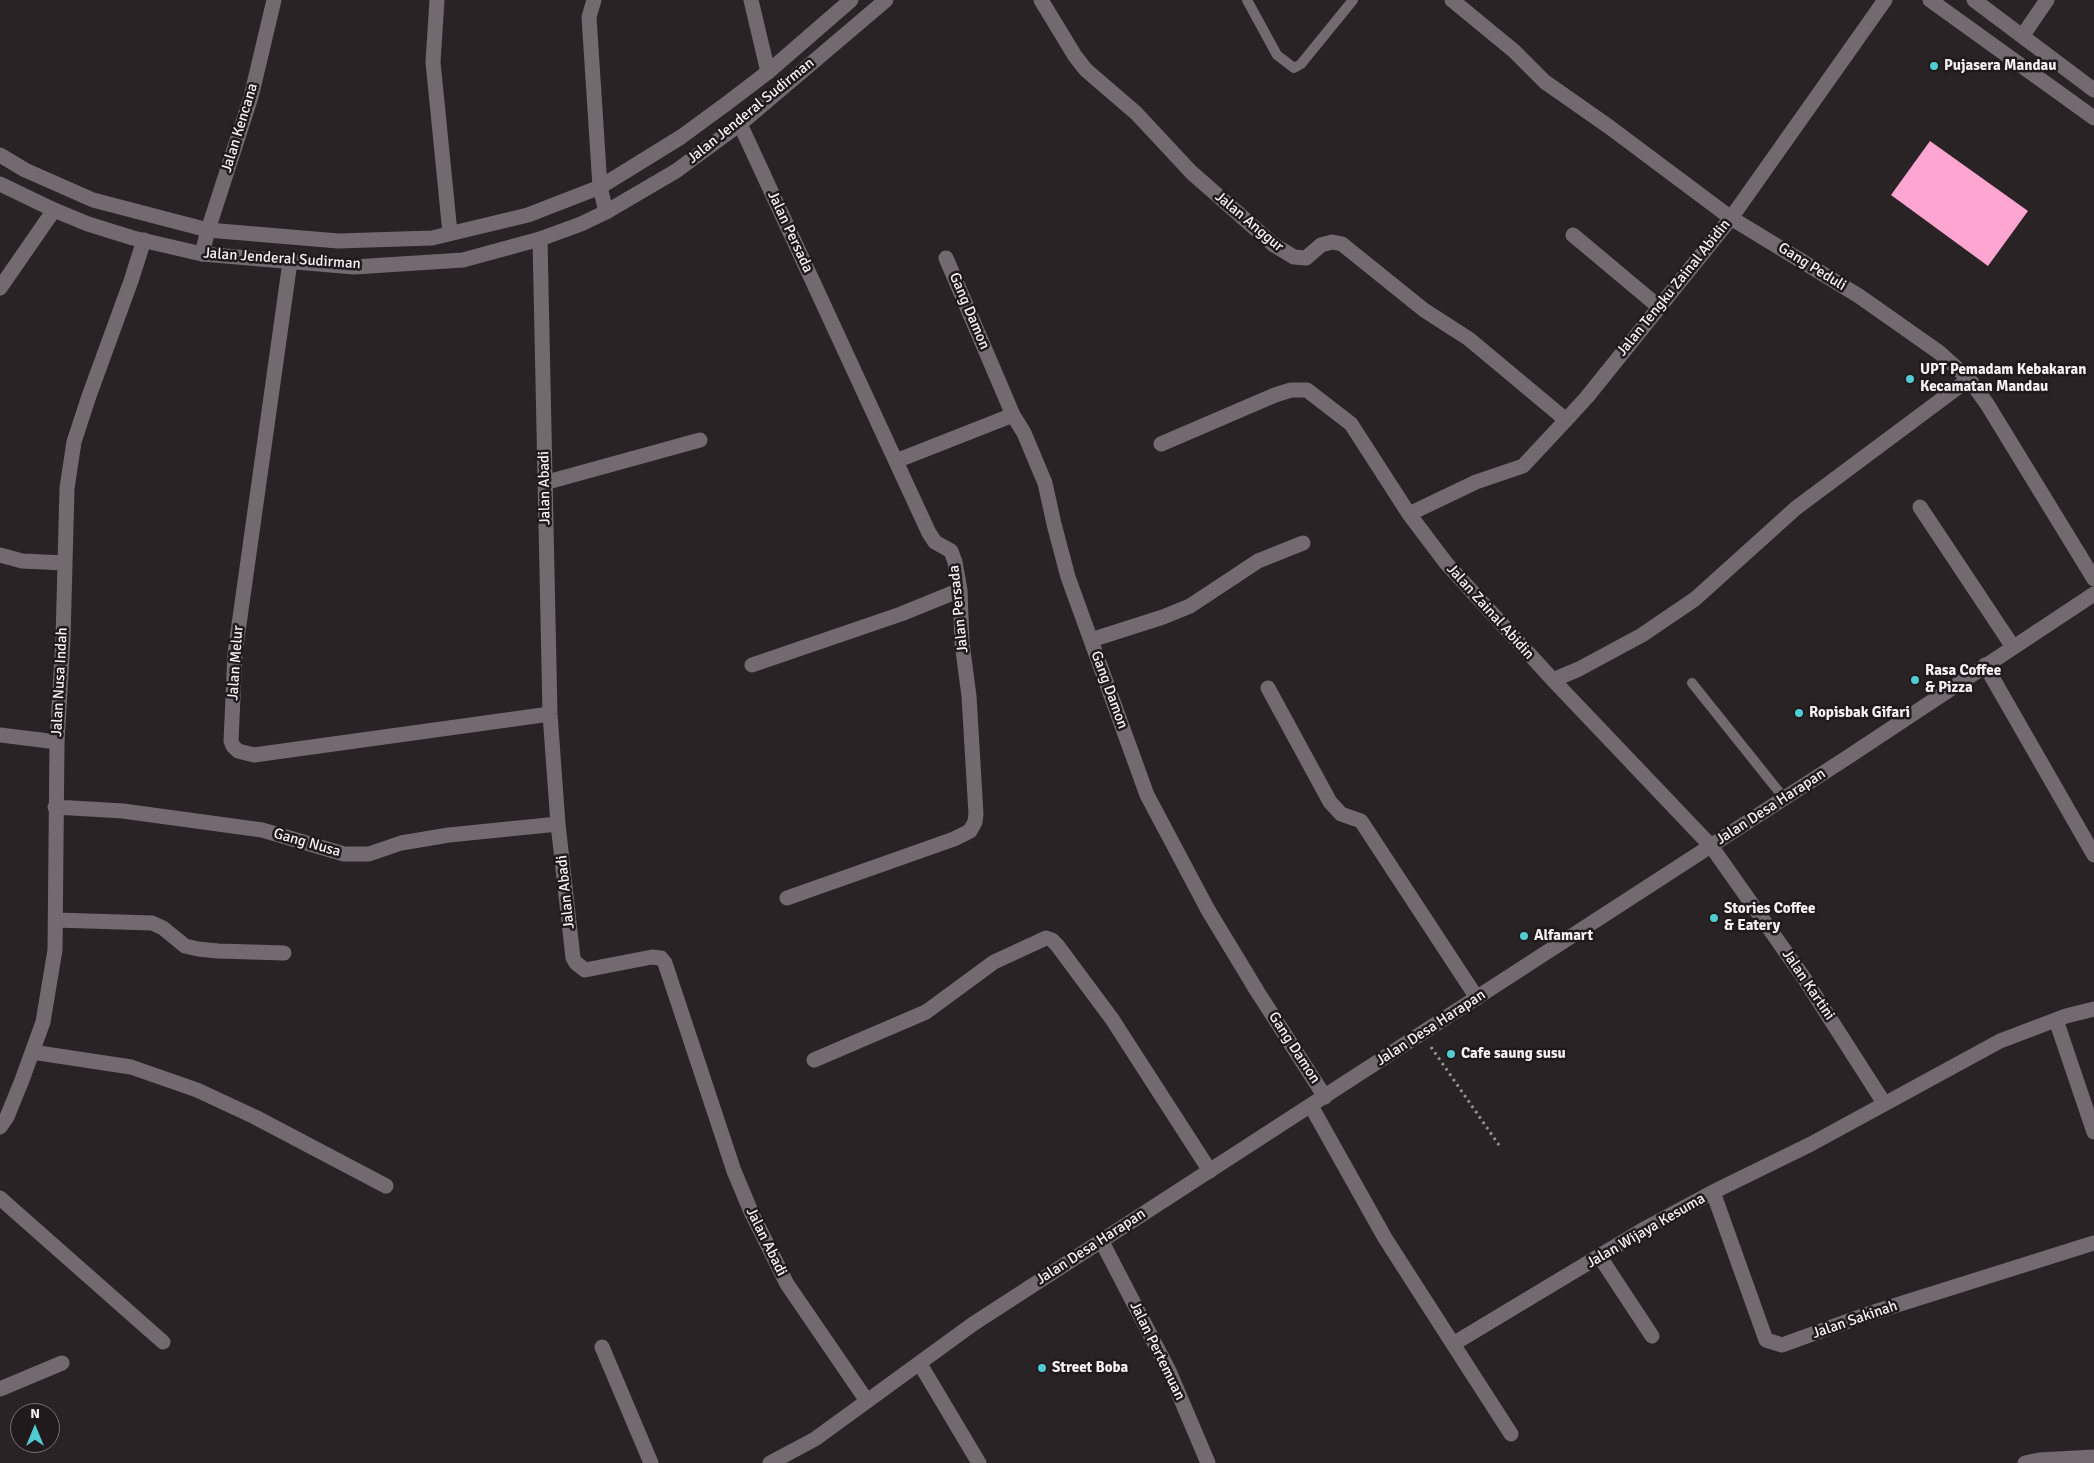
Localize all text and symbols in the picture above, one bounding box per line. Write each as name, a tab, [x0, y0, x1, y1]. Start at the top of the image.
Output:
street label: Jalan Jenderal Sudirman	[684, 54, 818, 168]
place label: Pujasera Mandau	[1944, 57, 2056, 75]
marker: Pujasera Mandau	[1928, 60, 1940, 72]
street label: Jalan Kencana	[218, 81, 262, 175]
street label: Jalan Persada	[763, 188, 817, 276]
street label: Jalan Anggur	[1211, 188, 1287, 256]
street label: Jalan Tengku Zainal Abidin	[1613, 216, 1735, 360]
street label: Gang Peduli	[1775, 239, 1849, 295]
street label: Jalan Jenderal Sudirman	[203, 245, 361, 273]
street label: Gang Damon	[945, 270, 993, 352]
place label: UPT Pemadam Kebakaran Kecamatan Mandau	[1920, 361, 2086, 396]
marker: UPT Pemadam Kebakaran Kecamatan Mandau	[1904, 373, 1916, 385]
street label: Jalan Abadi	[535, 451, 555, 525]
street label: Jalan Zainal Abidin	[1442, 561, 1538, 663]
street label: Jalan Persada	[945, 564, 973, 654]
street label: Jalan Melur	[224, 625, 248, 701]
street label: Jalan Nusa Indah	[48, 627, 72, 737]
street label: Gang Damon	[1087, 648, 1131, 732]
place label: Rasa Coffee & Pizza	[1925, 662, 2001, 697]
marker: Rasa Coffee & Pizza	[1909, 674, 1921, 686]
place label: Ropisbak Gifari	[1809, 704, 1910, 722]
marker: Ropisbak Gifari	[1793, 707, 1805, 719]
street label: Jalan Desa Harapan	[1713, 765, 1829, 849]
street label: Gang Nusa	[271, 825, 343, 861]
street label: Jalan Abadi	[553, 854, 579, 930]
place label: Stories Coffee & Eatery	[1724, 900, 1815, 935]
marker: Stories Coffee & Eatery	[1708, 912, 1720, 924]
place label: Alfamart	[1534, 927, 1593, 945]
marker: Alfamart	[1518, 930, 1530, 942]
street label: Jalan Kartini	[1778, 946, 1838, 1024]
street label: Jalan Desa Harapan	[1373, 986, 1489, 1070]
street label: Gang Damon	[1264, 1009, 1324, 1087]
place label: Cafe saung susu	[1461, 1045, 1566, 1063]
marker: Cafe saung susu	[1445, 1048, 1457, 1060]
street label: Jalan Wijaya Kesuma	[1583, 1190, 1709, 1272]
street label: Jalan Abadi	[742, 1205, 790, 1279]
street label: Jalan Desa Harapan	[1033, 1205, 1149, 1289]
street label: Jalan Sakinah	[1810, 1297, 1900, 1343]
street label: Jalan Pertemuan	[1125, 1299, 1189, 1403]
place label: Street Boba	[1052, 1359, 1128, 1377]
marker: Street Boba	[1036, 1362, 1048, 1374]
north arrow	[10, 1403, 60, 1453]
text: N	[30, 1405, 40, 1422]

